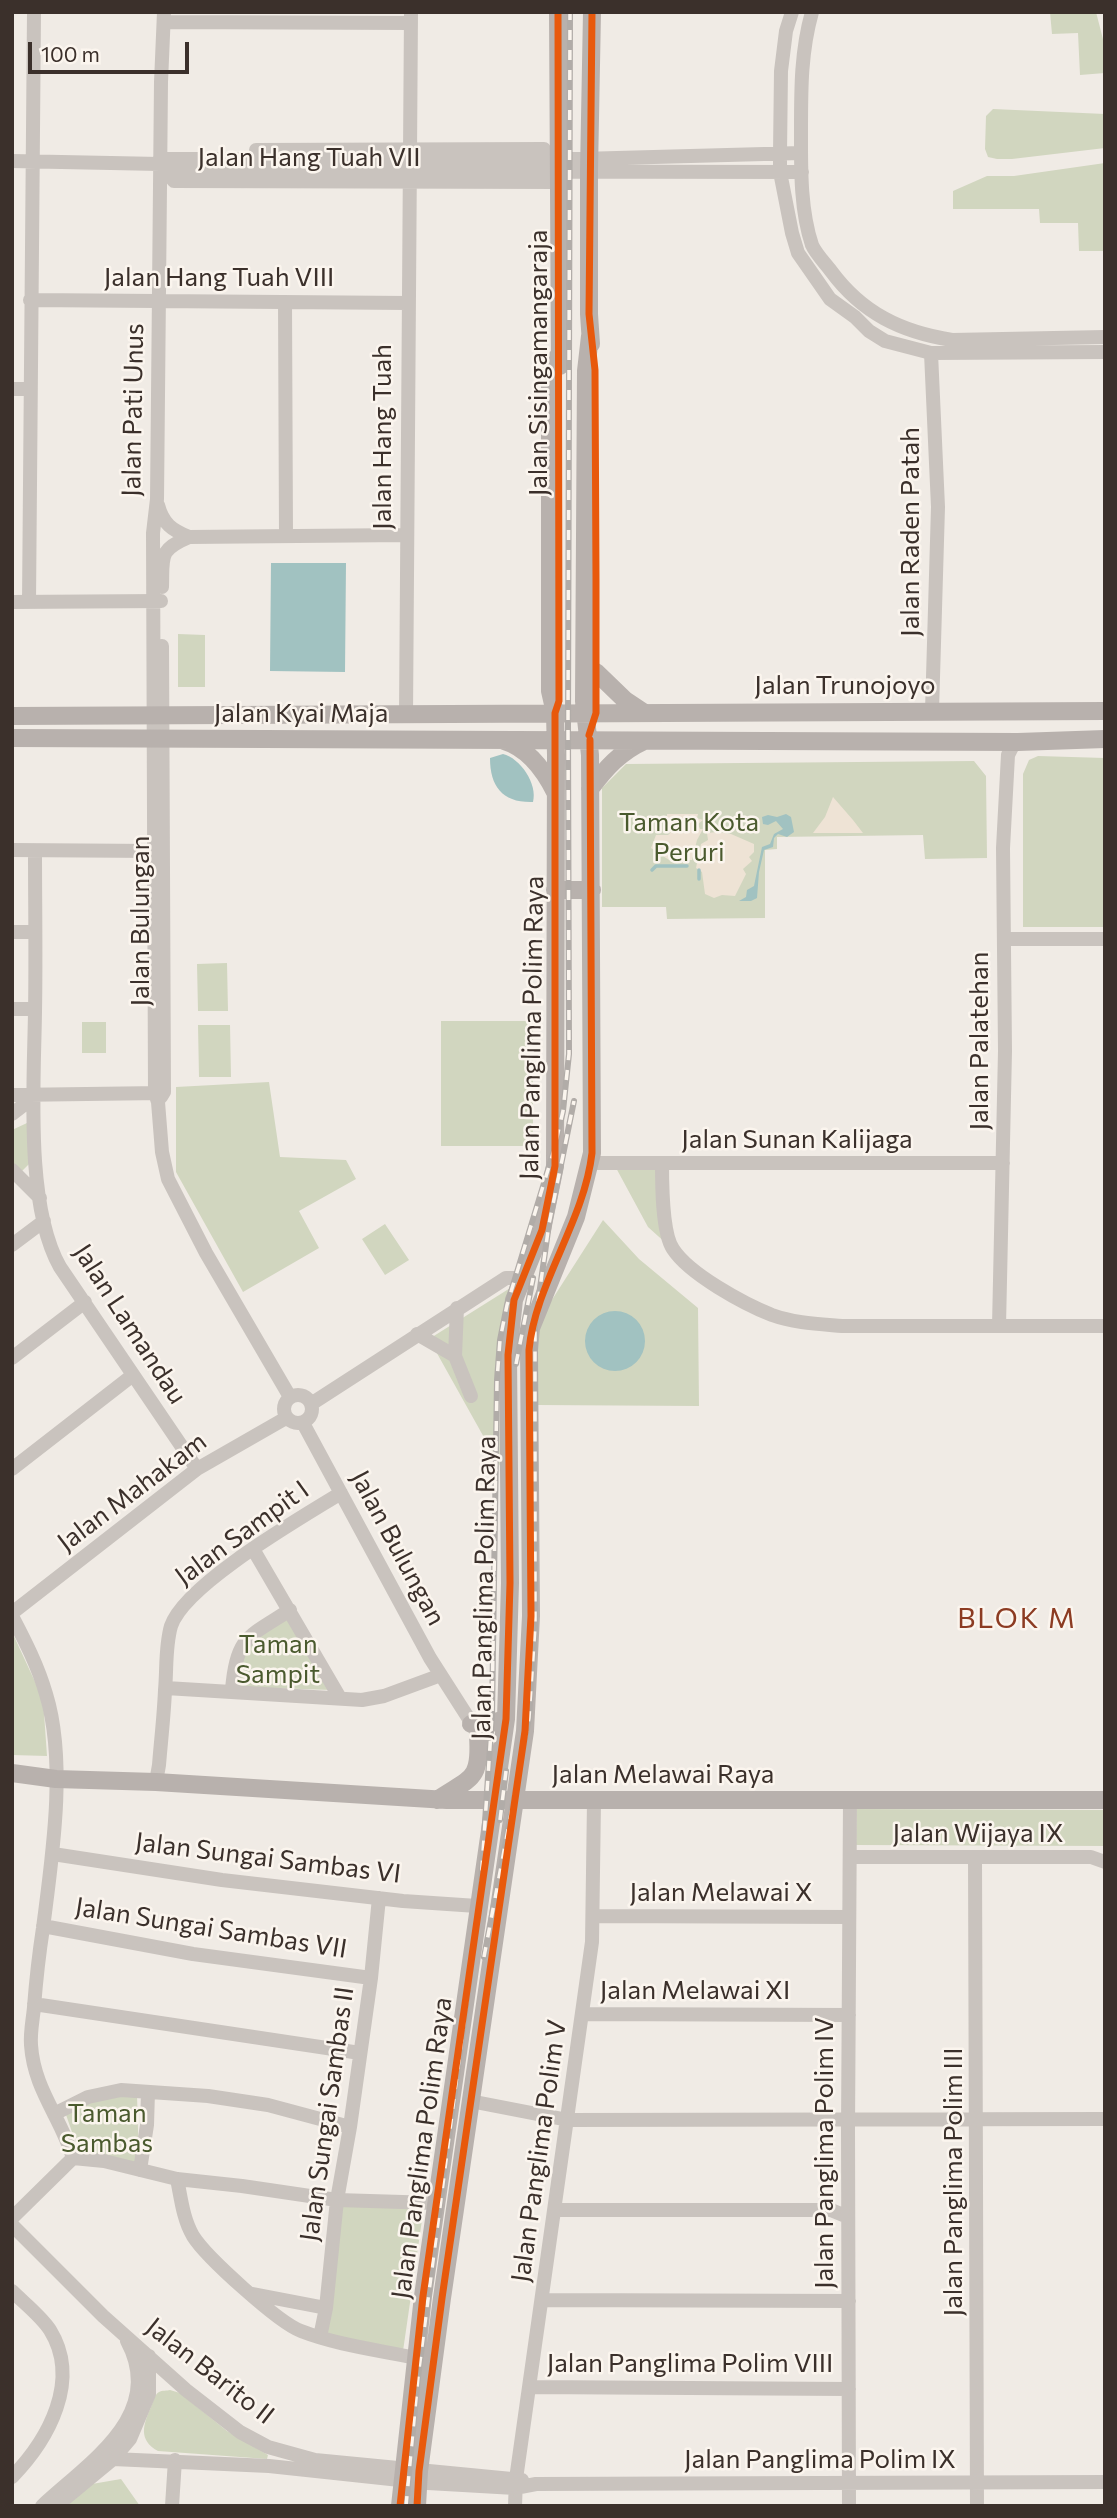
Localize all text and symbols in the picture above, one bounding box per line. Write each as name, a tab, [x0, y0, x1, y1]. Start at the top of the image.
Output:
scale bar	[32, 28, 192, 72]
text: 100 m	[41, 41, 100, 66]
street label: Jalan Hang Tuah VII	[197, 141, 421, 173]
street label: Jalan Sisingamangaraja	[522, 230, 554, 496]
street label: Jalan Hang Tuah VIII	[104, 261, 334, 293]
street label: Jalan Pati Unus	[116, 323, 150, 497]
street label: Jalan Hang Tuah	[366, 344, 398, 530]
street label: Jalan Raden Patah	[894, 427, 926, 637]
street label: Jalan Trunojoyo	[754, 669, 936, 701]
street label: Jalan Kyai Maja	[214, 697, 388, 729]
park label: Taman Kota Peruri	[619, 806, 759, 868]
street label: Jalan Bulungan	[124, 836, 156, 1006]
street label: Jalan Panglima Polim Raya	[514, 876, 550, 1180]
street label: Jalan Palatehan	[963, 952, 995, 1130]
street label: Jalan Sunan Kalijaga	[681, 1123, 913, 1155]
street label: Jalan Lamandau	[67, 1238, 193, 1410]
street label: Jalan Mahakam	[51, 1426, 213, 1558]
street label: Jalan Panglima Polim Raya	[466, 1436, 502, 1740]
street label: Jalan Bulungan	[344, 1465, 452, 1631]
street label: Jalan Sampit I	[169, 1474, 315, 1592]
district label: BLOK M	[958, 1602, 1076, 1636]
park label: Taman Sampit	[236, 1628, 320, 1690]
street label: Jalan Melawai Raya	[552, 1758, 774, 1790]
street label: Jalan Wijaya IX	[892, 1817, 1064, 1849]
street label: Jalan Sungai Sambas VI	[133, 1826, 403, 1890]
street label: Jalan Melawai X	[629, 1876, 813, 1908]
street label: Jalan Sungai Sambas VII	[73, 1891, 349, 1965]
street label: Jalan Melawai XI	[600, 1974, 790, 2006]
street label: Jalan Sungai Sambas II	[294, 1985, 360, 2243]
street label: Jalan Panglima Polim Raya	[385, 1995, 459, 2301]
street label: Jalan Panglima Polim IV	[808, 2017, 840, 2289]
street label: Jalan Panglima Polim V	[505, 2018, 573, 2284]
street label: Jalan Panglima Polim III	[937, 2048, 969, 2316]
park label: Taman Sambas	[61, 2097, 153, 2158]
street label: Jalan Barito II	[140, 2311, 280, 2431]
street label: Jalan Panglima Polim VIII	[547, 2347, 833, 2379]
street label: Jalan Panglima Polim IX	[684, 2443, 956, 2475]

